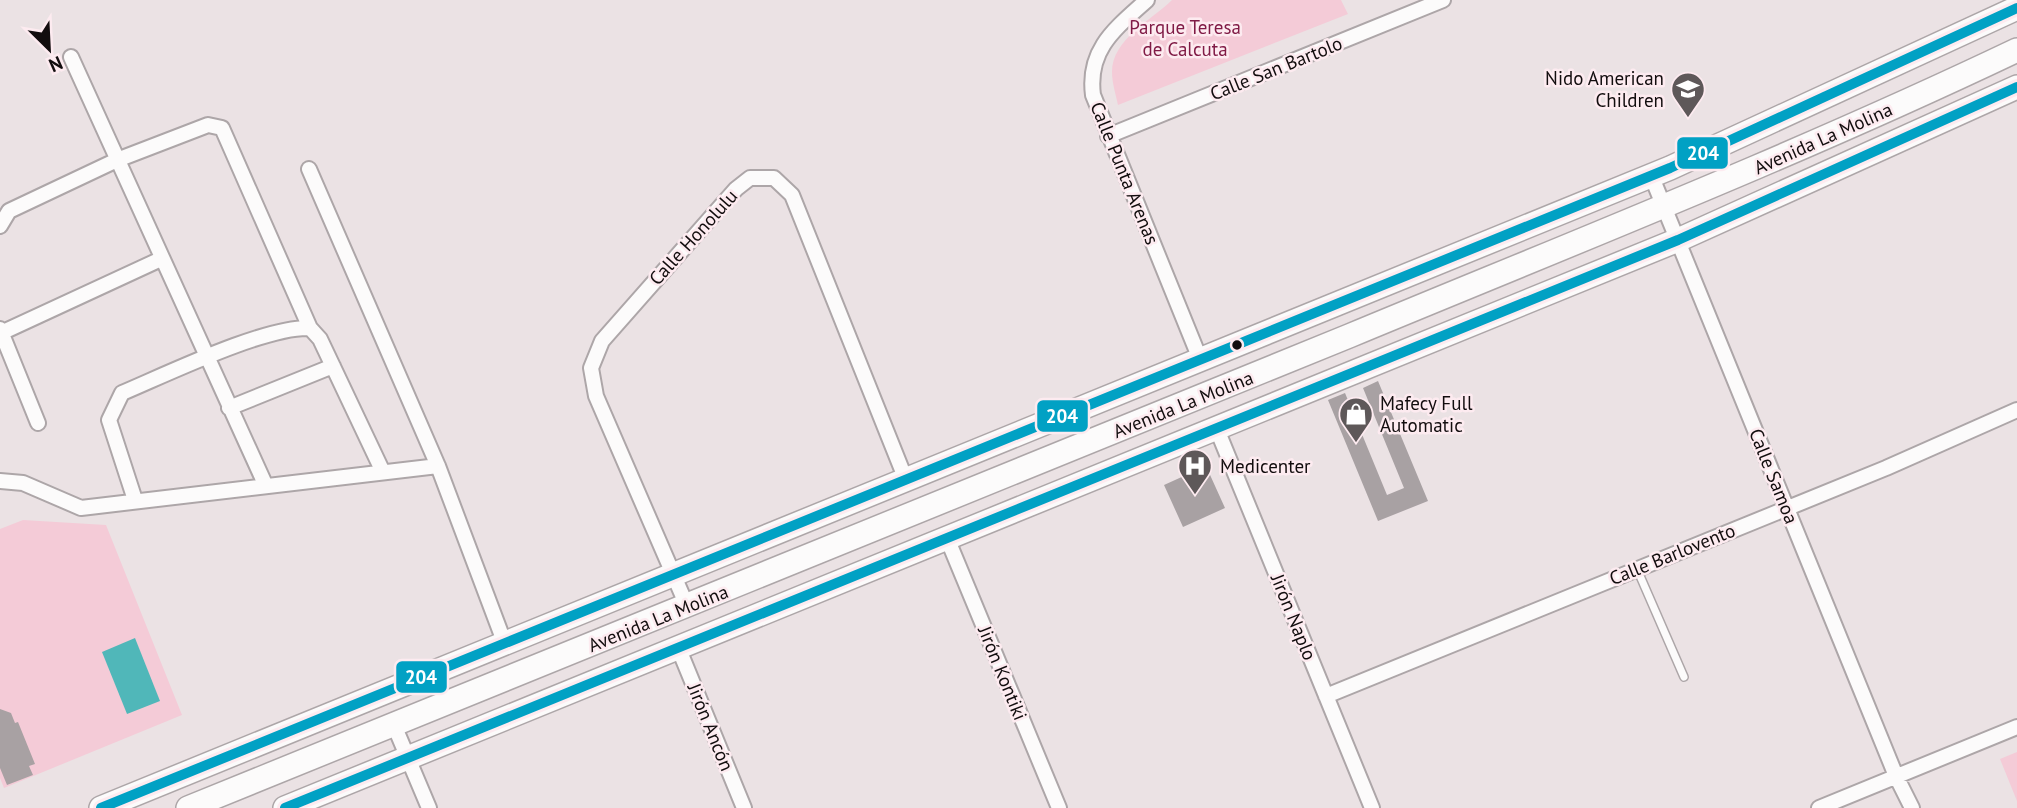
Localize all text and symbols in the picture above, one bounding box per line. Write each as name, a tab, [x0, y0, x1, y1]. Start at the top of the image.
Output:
north arrow	[14, 14, 84, 84]
park label: Parque Teresa de Calcuta	[1129, 15, 1241, 61]
street label: Calle San Bartolo	[1206, 31, 1346, 105]
text: N	[45, 51, 66, 78]
place label: Nido American Children	[1545, 66, 1664, 112]
school or university icon: Nido American Children	[1669, 70, 1707, 119]
street label: Avenida La Molina	[1750, 97, 1896, 179]
street label: Calle Punta Arenas	[1085, 98, 1165, 248]
line badge: 204	[1676, 136, 1729, 170]
text: 204	[1687, 141, 1719, 165]
street label: Calle Honolulu	[644, 184, 742, 290]
unlabelled marker	[1230, 338, 1244, 352]
street label: Avenida La Molina	[1109, 365, 1257, 443]
place label: Mafecy Full Automatic	[1380, 391, 1473, 437]
shop icon: Mafecy Full Automatic	[1337, 395, 1375, 444]
line badge: 204	[1036, 399, 1089, 433]
text: 204	[1046, 404, 1078, 428]
street label: Calle Samoa	[1744, 425, 1804, 527]
hospital icon: Medicenter	[1176, 447, 1214, 496]
place label: Medicenter	[1220, 454, 1311, 478]
street label: Calle Barlovento	[1606, 518, 1738, 590]
street label: Jirón Naplo	[1265, 569, 1322, 664]
street label: Avenida La Molina	[584, 579, 732, 657]
street label: Jirón Kontiki	[973, 621, 1033, 724]
line badge: 204	[395, 660, 448, 694]
text: 204	[405, 665, 437, 689]
street label: Jirón Ancón	[682, 679, 739, 774]

